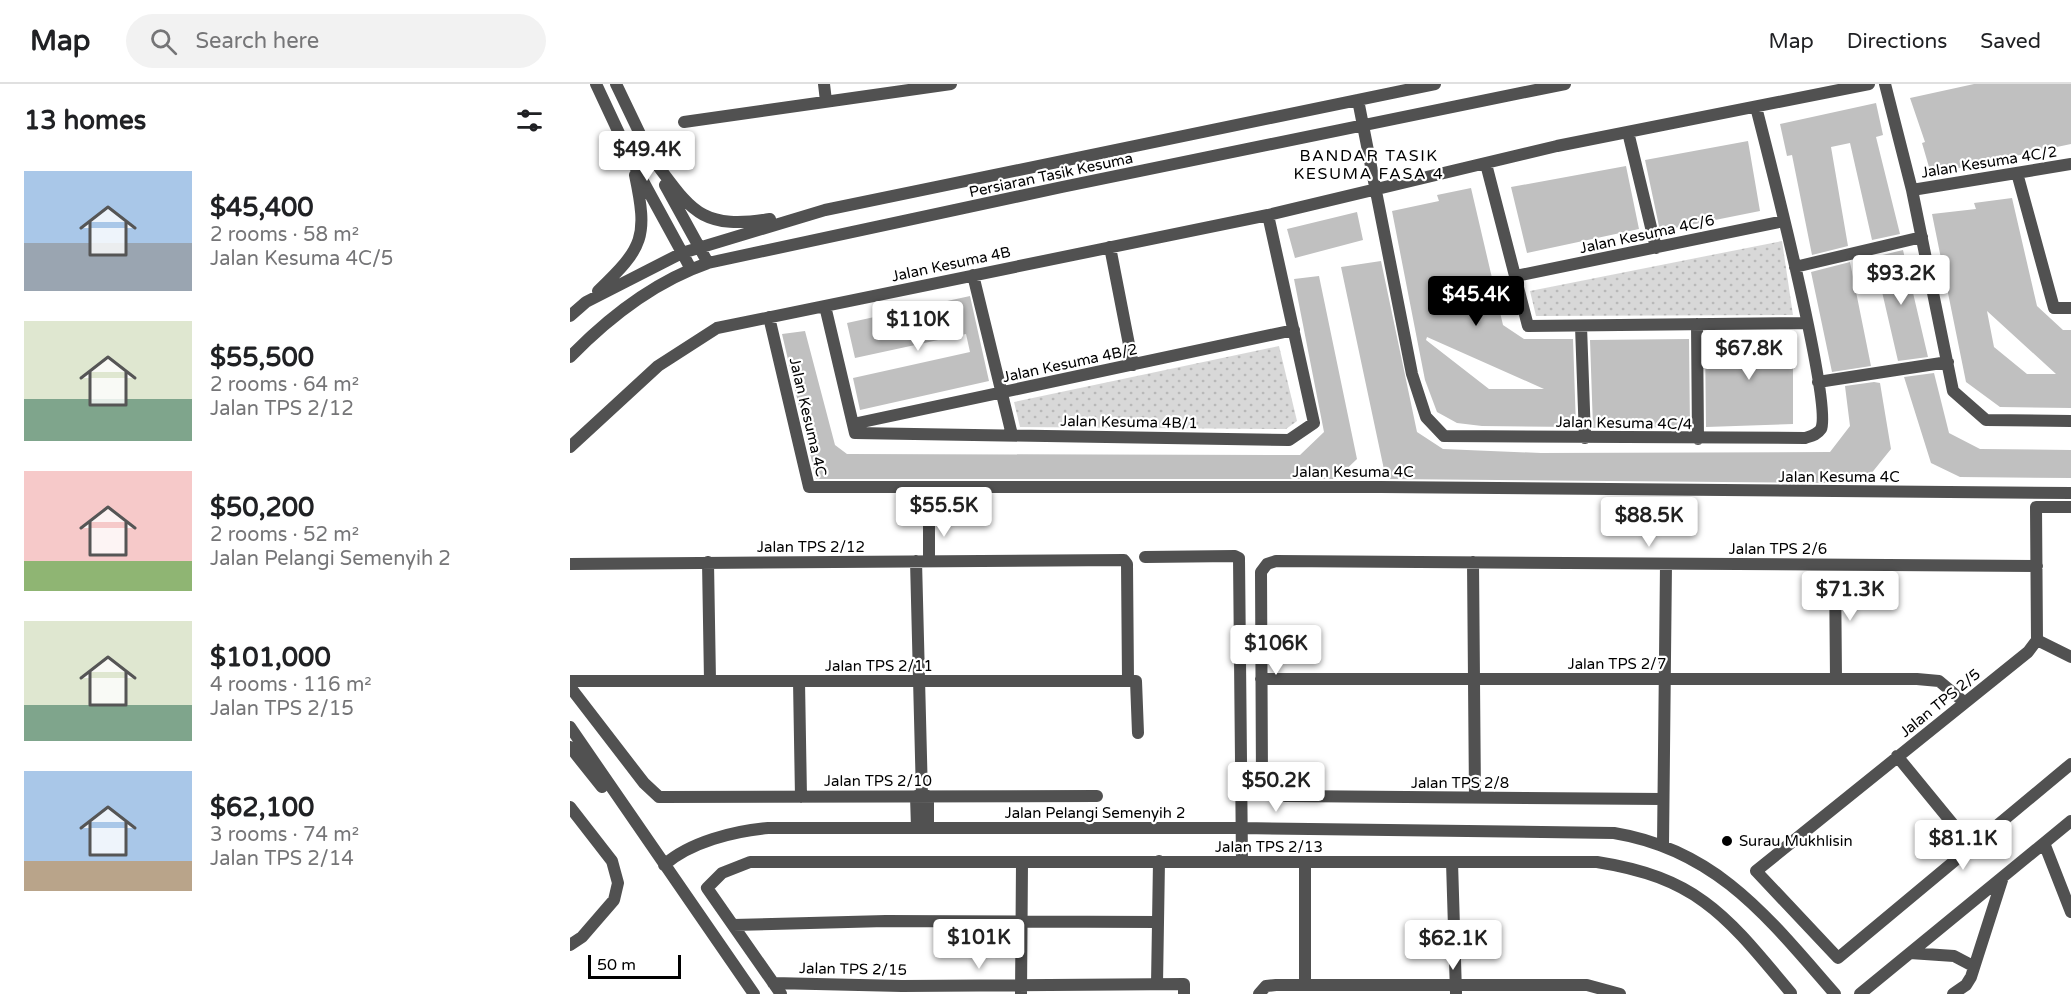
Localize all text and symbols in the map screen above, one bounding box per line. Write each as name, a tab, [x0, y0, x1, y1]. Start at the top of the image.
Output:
search box	[126, 14, 546, 68]
text: Map	[30, 24, 90, 58]
icon: search	[147, 25, 180, 58]
text: Search here	[195, 28, 319, 54]
text: Map	[1768, 29, 1814, 54]
text: Directions	[1847, 29, 1947, 54]
text: Saved	[1980, 29, 2041, 54]
icon: filters	[513, 104, 546, 137]
text: 13 homes	[24, 105, 146, 136]
pin: $49.4K	[598, 131, 696, 182]
text: $49.4K	[613, 138, 681, 162]
street label: Jalan Kesuma 4C/2	[1920, 142, 2058, 182]
district label: BANDAR TASIK KESUMA FASA 4	[1294, 146, 1444, 184]
street label: Persiaran Tasik Kesuma	[967, 149, 1135, 201]
text: $45,400	[210, 192, 314, 223]
icon: home	[72, 195, 144, 267]
street label: Jalan Kesuma 4C/6	[1578, 211, 1716, 257]
text: 2 rooms · 58 m²	[210, 223, 359, 247]
street label: Jalan Kesuma 4B	[890, 243, 1012, 285]
text: Jalan Kesuma 4C/5	[210, 247, 393, 271]
pin: $93.2K	[1852, 255, 1950, 306]
text: $93.2K	[1867, 262, 1935, 286]
pin: $45.4K	[1427, 276, 1525, 327]
text: $45.4K	[1442, 283, 1510, 307]
pin: $110K	[876, 301, 960, 352]
text: $110K	[886, 308, 950, 332]
pin: $67.8K	[1700, 330, 1798, 381]
text: $67.8K	[1715, 337, 1783, 361]
street label: Jalan Kesuma 4B/2	[1001, 340, 1139, 386]
text: $55,500	[210, 342, 314, 373]
icon: home	[72, 345, 144, 417]
street label: Jalan Kesuma 4C	[786, 356, 830, 478]
text: 2 rooms · 64 m²	[210, 373, 359, 397]
text: Jalan TPS 2/12	[210, 397, 354, 421]
street label: Jalan Kesuma 4B/1	[1060, 412, 1198, 432]
street label: Jalan Kesuma 4C/4	[1556, 413, 1692, 433]
street label: Jalan Kesuma 4C	[1292, 463, 1414, 481]
street label: Jalan Kesuma 4C	[1778, 468, 1900, 486]
pin: $55.5K	[895, 487, 993, 538]
text: $50,200	[210, 492, 314, 523]
text: $55.5K	[910, 494, 978, 518]
icon: home	[72, 495, 144, 567]
pin: $88.5K	[1600, 497, 1698, 548]
text: $88.5K	[1615, 504, 1683, 528]
text: 2 rooms · 52 m²	[210, 523, 359, 547]
street label: Jalan TPS 2/12	[757, 538, 865, 556]
street label: Jalan TPS 2/6	[1729, 540, 1827, 558]
text: Jalan Pelangi Semenyih 2	[210, 547, 451, 571]
pin: $71.3K	[1801, 571, 1899, 622]
text: $71.3K	[1816, 578, 1884, 602]
pin: $106K	[1234, 625, 1318, 676]
text: $106K	[1244, 632, 1308, 656]
text: $101,000	[210, 642, 331, 673]
icon: home	[72, 645, 144, 717]
street label: Jalan TPS 2/7	[1568, 655, 1666, 673]
street label: Jalan TPS 2/11	[825, 657, 933, 675]
street label: Jalan TPS 2/5	[1896, 665, 1984, 741]
text: 4 rooms · 116 m²	[210, 673, 372, 697]
text: Jalan TPS 2/15	[210, 697, 354, 721]
pin: $50.2K	[1227, 762, 1325, 813]
text: $50.2K	[1242, 769, 1310, 793]
street label: Jalan TPS 2/10	[824, 772, 932, 790]
street label: Jalan TPS 2/8	[1411, 774, 1509, 792]
text: $62,100	[210, 792, 314, 823]
icon: home	[72, 795, 144, 867]
street label: Jalan Pelangi Semenyih 2	[1005, 804, 1185, 822]
pin: $81.1K	[1914, 820, 2012, 871]
text: 3 rooms · 74 m²	[210, 823, 359, 847]
text: $81.1K	[1929, 827, 1997, 851]
place label: Surau Mukhlisin	[1739, 832, 1853, 850]
marker: Surau Mukhlisin	[1720, 834, 1734, 848]
street label: Jalan TPS 2/13	[1215, 838, 1323, 856]
text: Jalan TPS 2/14	[210, 847, 354, 871]
pin: $101K	[937, 919, 1021, 970]
pin: $62.1K	[1404, 920, 1502, 971]
text: $101K	[947, 926, 1011, 950]
text: $62.1K	[1419, 927, 1487, 951]
scale bar	[588, 952, 681, 980]
text: 50 m	[597, 955, 636, 975]
street label: Jalan TPS 2/15	[799, 959, 907, 979]

